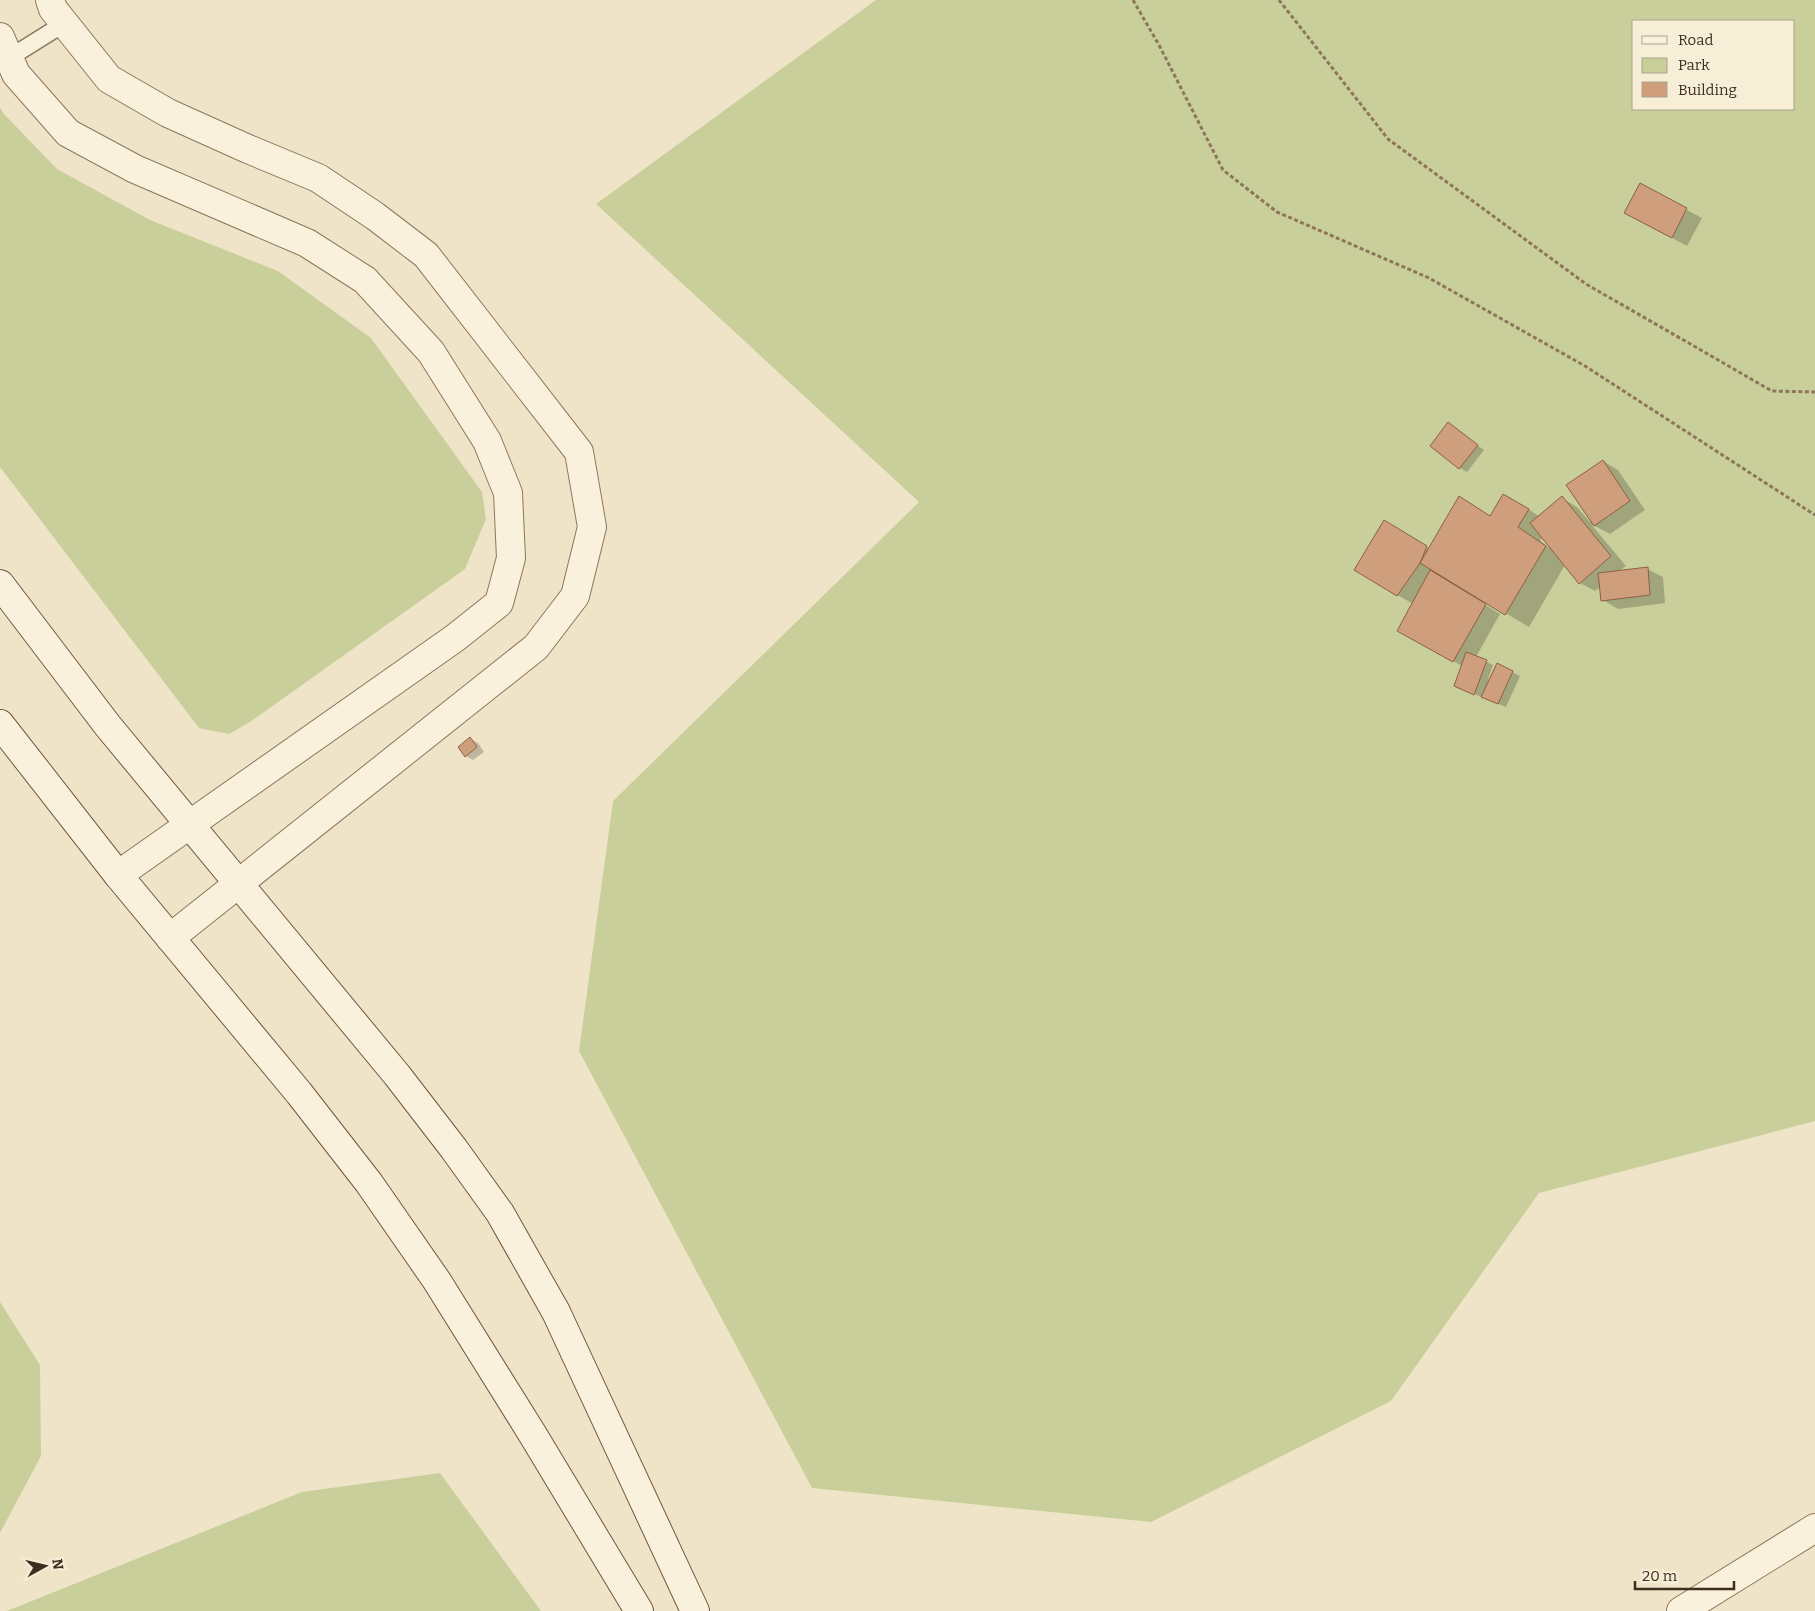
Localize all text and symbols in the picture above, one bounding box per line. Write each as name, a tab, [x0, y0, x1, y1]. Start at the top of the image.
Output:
legend	[1632, 20, 1795, 110]
text: Road	[1678, 31, 1713, 49]
text: Park	[1678, 56, 1710, 74]
text: Building	[1678, 81, 1737, 99]
north arrow	[20, 1541, 70, 1591]
text: N	[48, 1558, 67, 1571]
scale bar	[1635, 1558, 1734, 1590]
text: 20 m	[1642, 1567, 1678, 1585]

